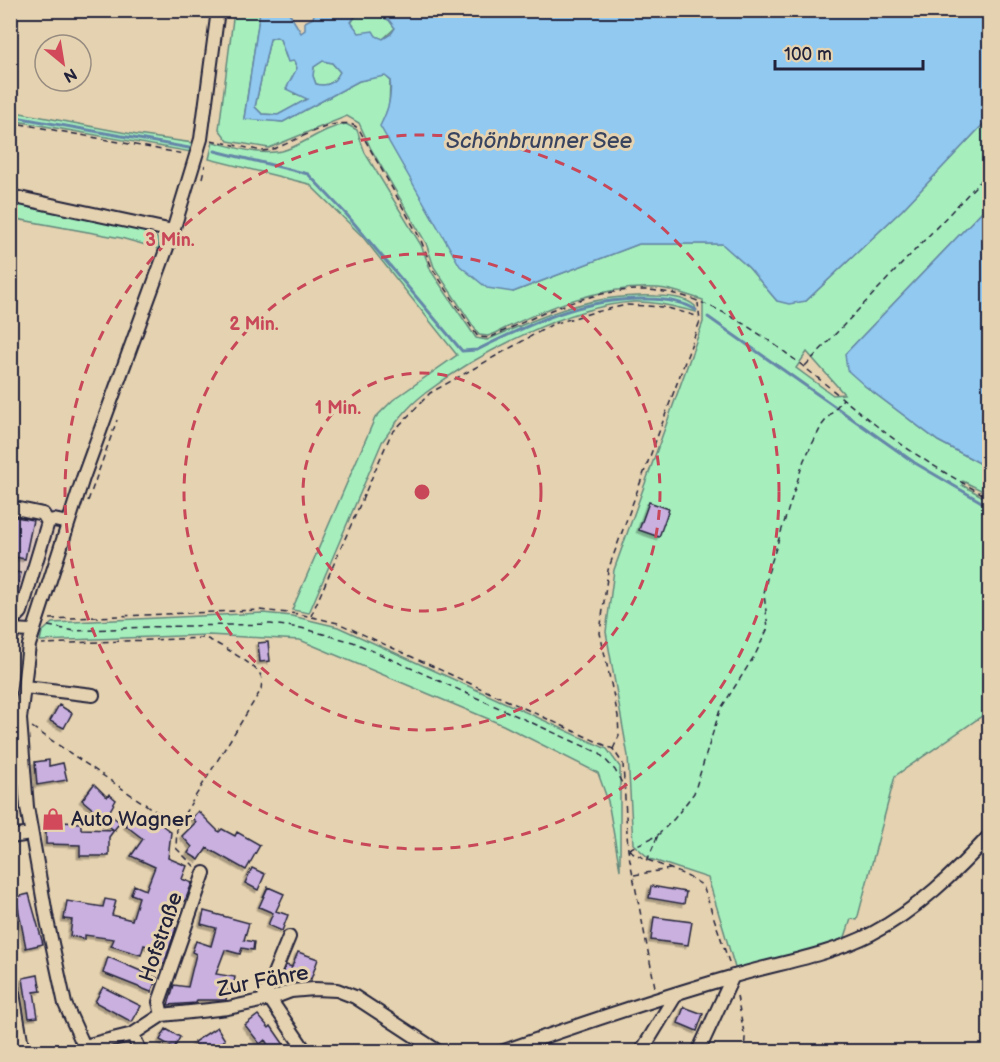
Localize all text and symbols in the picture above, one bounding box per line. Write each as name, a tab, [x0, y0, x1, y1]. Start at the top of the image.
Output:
north arrow	[33, 33, 93, 93]
scale bar	[775, 33, 924, 71]
text: 100 m	[784, 44, 832, 65]
text: N	[60, 63, 80, 86]
water label: Schönbrunner See	[446, 128, 632, 155]
text: 3 Min.	[145, 230, 195, 251]
text: 2 Min.	[229, 314, 279, 335]
text: 1 Min.	[315, 398, 361, 419]
centre of rings	[412, 482, 432, 502]
shop icon: Auto Wagner	[40, 806, 66, 832]
place label: Auto Wagner	[71, 807, 192, 832]
street label: Hofstraße	[134, 889, 188, 985]
street label: Zur Fähre	[214, 960, 311, 1002]

